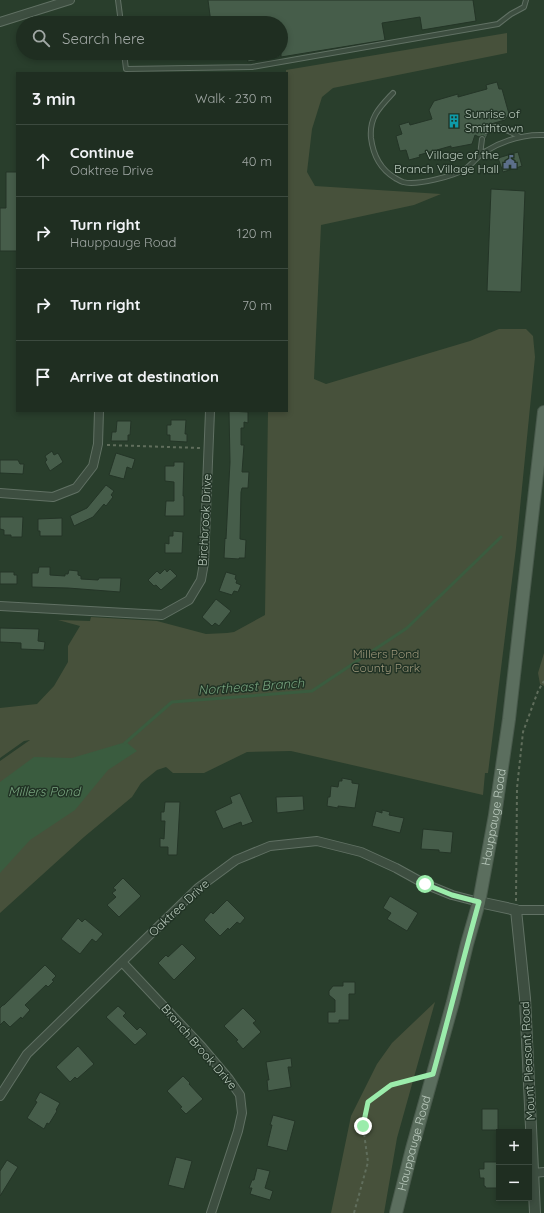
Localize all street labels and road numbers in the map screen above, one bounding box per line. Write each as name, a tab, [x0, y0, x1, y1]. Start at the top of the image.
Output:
street label: Birchbrook Drive	[195, 473, 214, 567]
street label: Hauppauge Road	[478, 768, 509, 867]
street label: Oaktree Drive	[145, 876, 212, 939]
street label: Branch Brook Drive	[158, 1001, 241, 1093]
street label: Mount Pleasant Road	[517, 1001, 538, 1121]
street label: Hauppauge Road	[394, 1094, 434, 1192]

